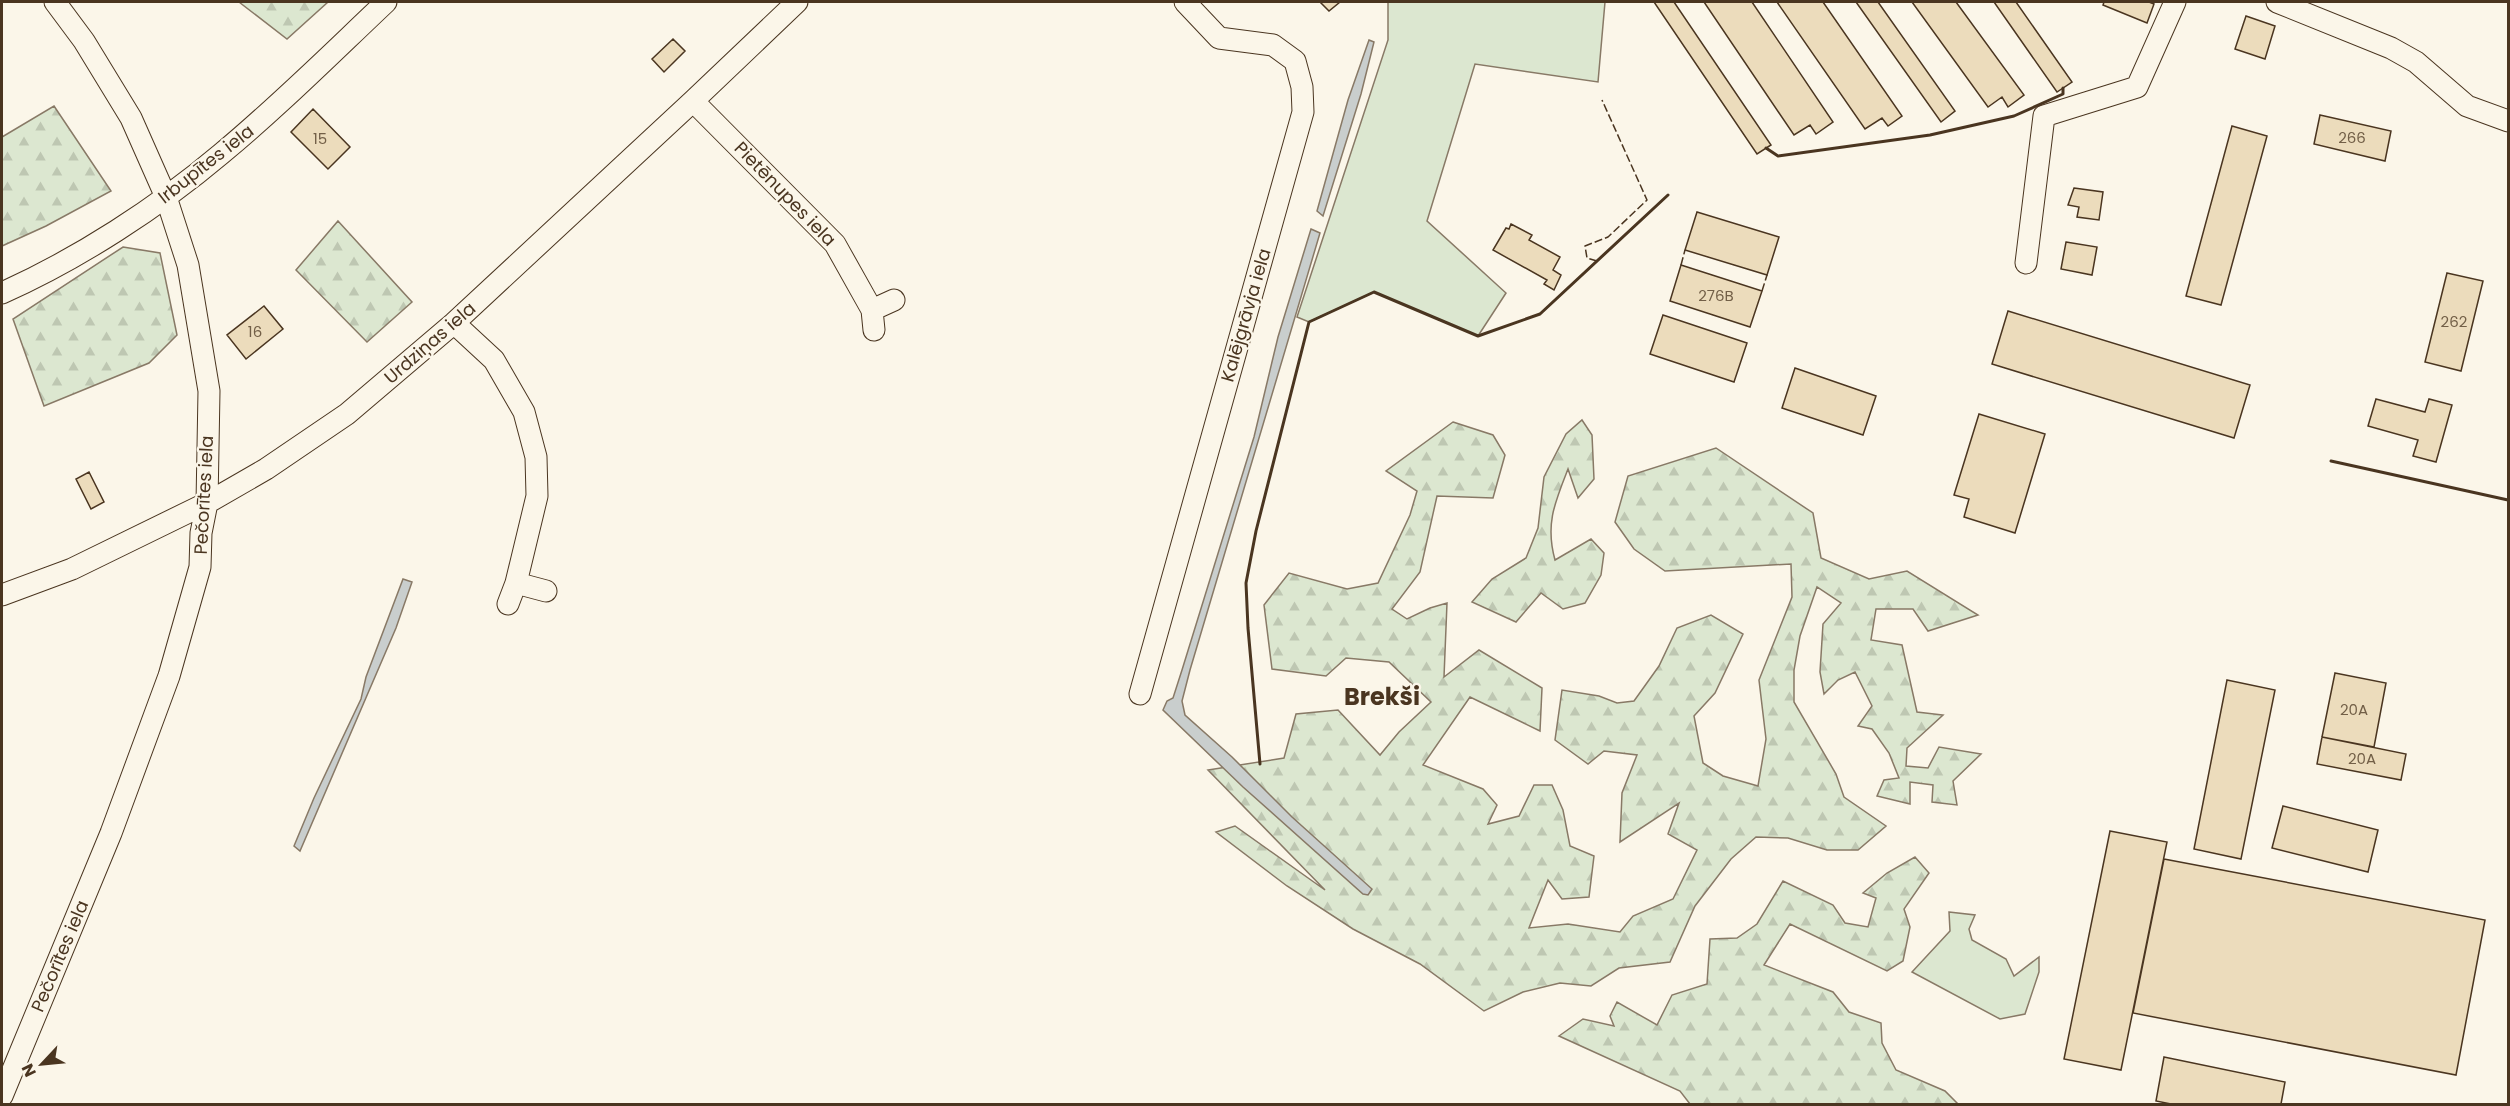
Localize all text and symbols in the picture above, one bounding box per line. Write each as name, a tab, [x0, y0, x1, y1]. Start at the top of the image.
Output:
street label: Irbupītes iela	[152, 118, 259, 209]
house number: 266	[2338, 127, 2366, 148]
house number: 15	[313, 128, 327, 149]
street label: Pietēnupes iela	[729, 136, 842, 251]
street label: Kalējgrāvja iela	[1215, 245, 1277, 385]
house number: 276B	[1698, 285, 1734, 306]
street label: Urdziņas iela	[379, 296, 481, 389]
house number: 262	[2441, 311, 2467, 332]
house number: 16	[248, 321, 262, 342]
street label: Pečorītes iela	[188, 435, 219, 555]
district label: Brekši	[1344, 680, 1420, 713]
house number: 20A	[2340, 699, 2368, 720]
house number: 20A	[2348, 748, 2376, 769]
street label: Pečorītes iela	[25, 896, 94, 1016]
north arrow	[12, 1034, 72, 1094]
text: N	[16, 1060, 42, 1081]

